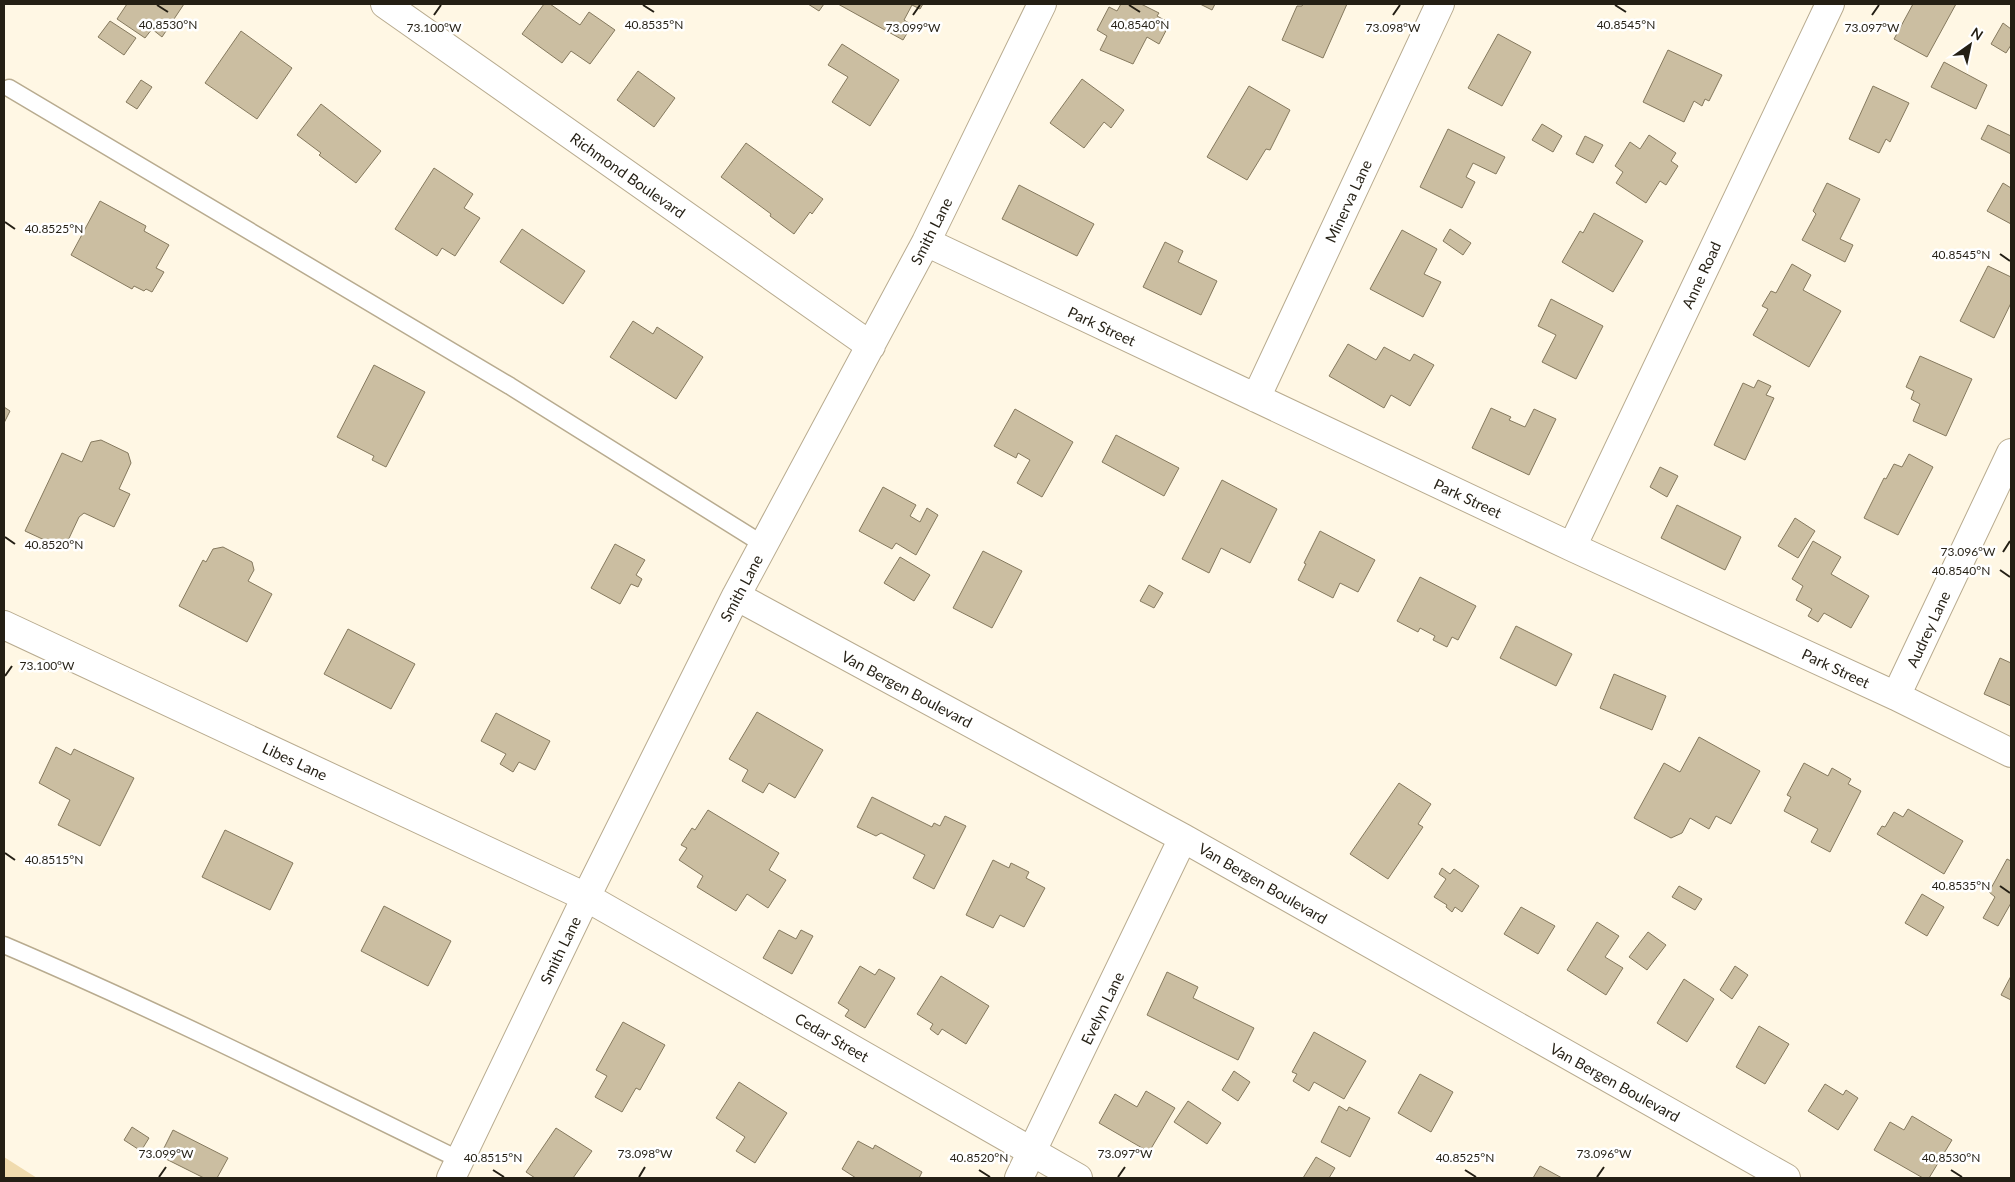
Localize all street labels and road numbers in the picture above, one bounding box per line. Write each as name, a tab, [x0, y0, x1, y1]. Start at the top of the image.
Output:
street label: Richmond Boulevard	[567, 129, 689, 221]
street label: Minerva Lane	[1321, 157, 1375, 245]
street label: Smith Lane	[906, 194, 956, 268]
street label: Anne Road	[1678, 239, 1724, 311]
street label: Park Street	[1065, 302, 1139, 350]
street label: Park Street	[1431, 474, 1505, 522]
street label: Smith Lane	[716, 552, 766, 624]
street label: Audrey Lane	[1902, 588, 1954, 670]
street label: Park Street	[1799, 644, 1873, 692]
street label: Van Bergen Boulevard	[838, 647, 976, 731]
street label: Libes Lane	[260, 738, 330, 784]
street label: Van Bergen Boulevard	[1195, 839, 1331, 927]
street label: Smith Lane	[536, 913, 584, 987]
street label: Evelyn Lane	[1077, 969, 1127, 1047]
street label: Cedar Street	[792, 1009, 873, 1066]
street label: Van Bergen Boulevard	[1547, 1039, 1683, 1125]

